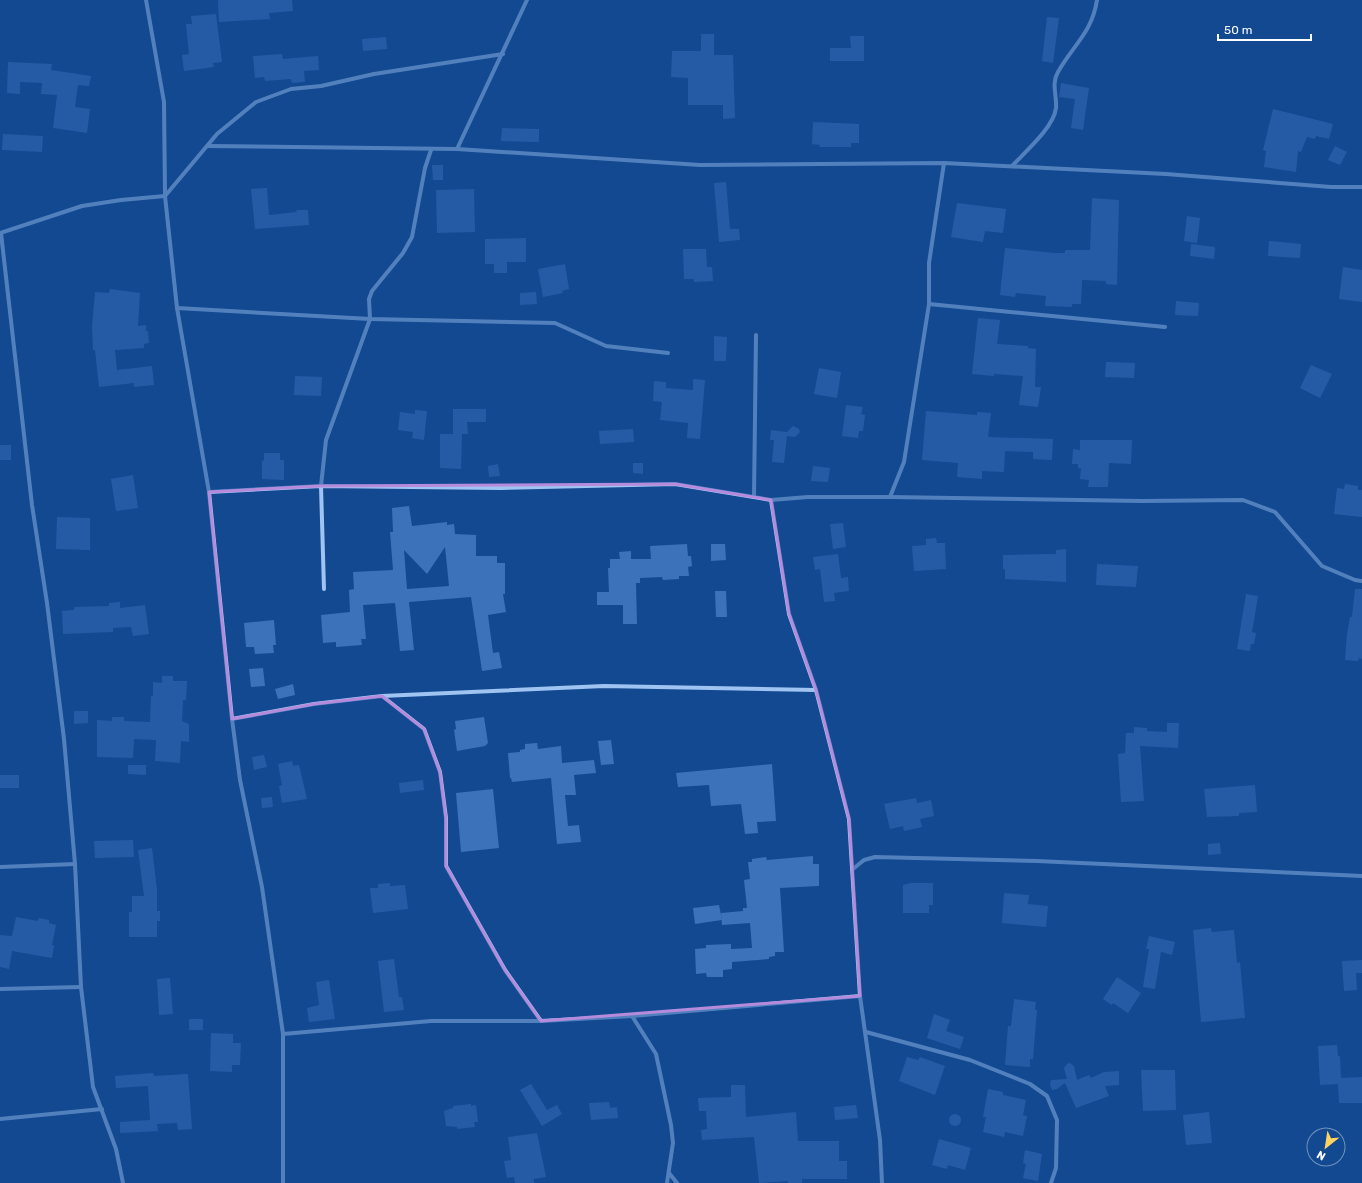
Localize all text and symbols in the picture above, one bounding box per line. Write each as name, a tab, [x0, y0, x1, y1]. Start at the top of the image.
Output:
scale bar	[1218, 16, 1311, 42]
text: 50 m	[1224, 23, 1252, 37]
north arrow	[1306, 1127, 1346, 1167]
text: N	[1315, 1148, 1328, 1163]

